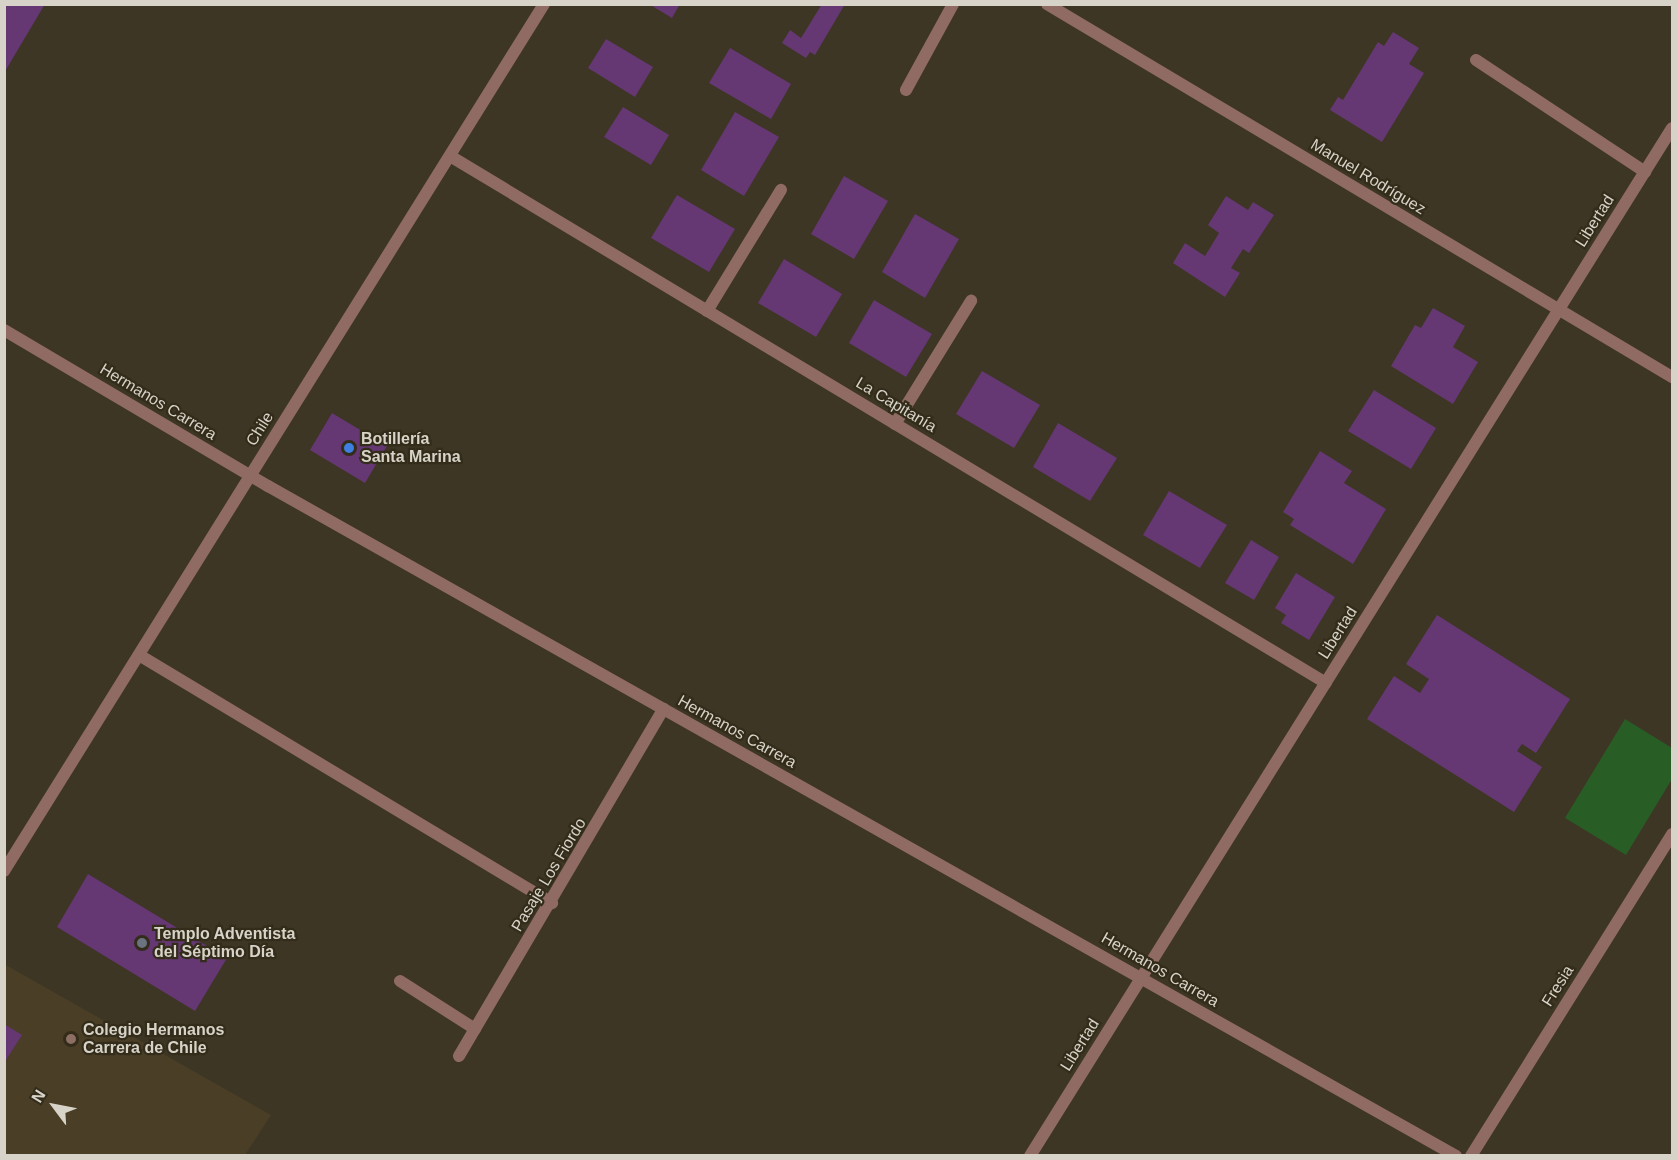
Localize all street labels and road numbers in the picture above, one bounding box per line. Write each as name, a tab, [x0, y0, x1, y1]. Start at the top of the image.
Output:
street label: Manuel Rodríguez	[1307, 135, 1429, 219]
street label: Libertad	[1572, 191, 1618, 251]
street label: Hermanos Carrera	[96, 360, 220, 444]
street label: La Capitanía	[852, 373, 940, 437]
street label: Chile	[242, 408, 278, 450]
street label: Libertad	[1315, 603, 1361, 663]
street label: Hermanos Carrera	[674, 691, 800, 773]
street label: Pasaje Los Fiordo	[508, 815, 590, 935]
street label: Hermanos Carrera	[1098, 929, 1222, 1011]
street label: Fresia	[1538, 962, 1578, 1010]
street label: Libertad	[1057, 1015, 1103, 1075]

